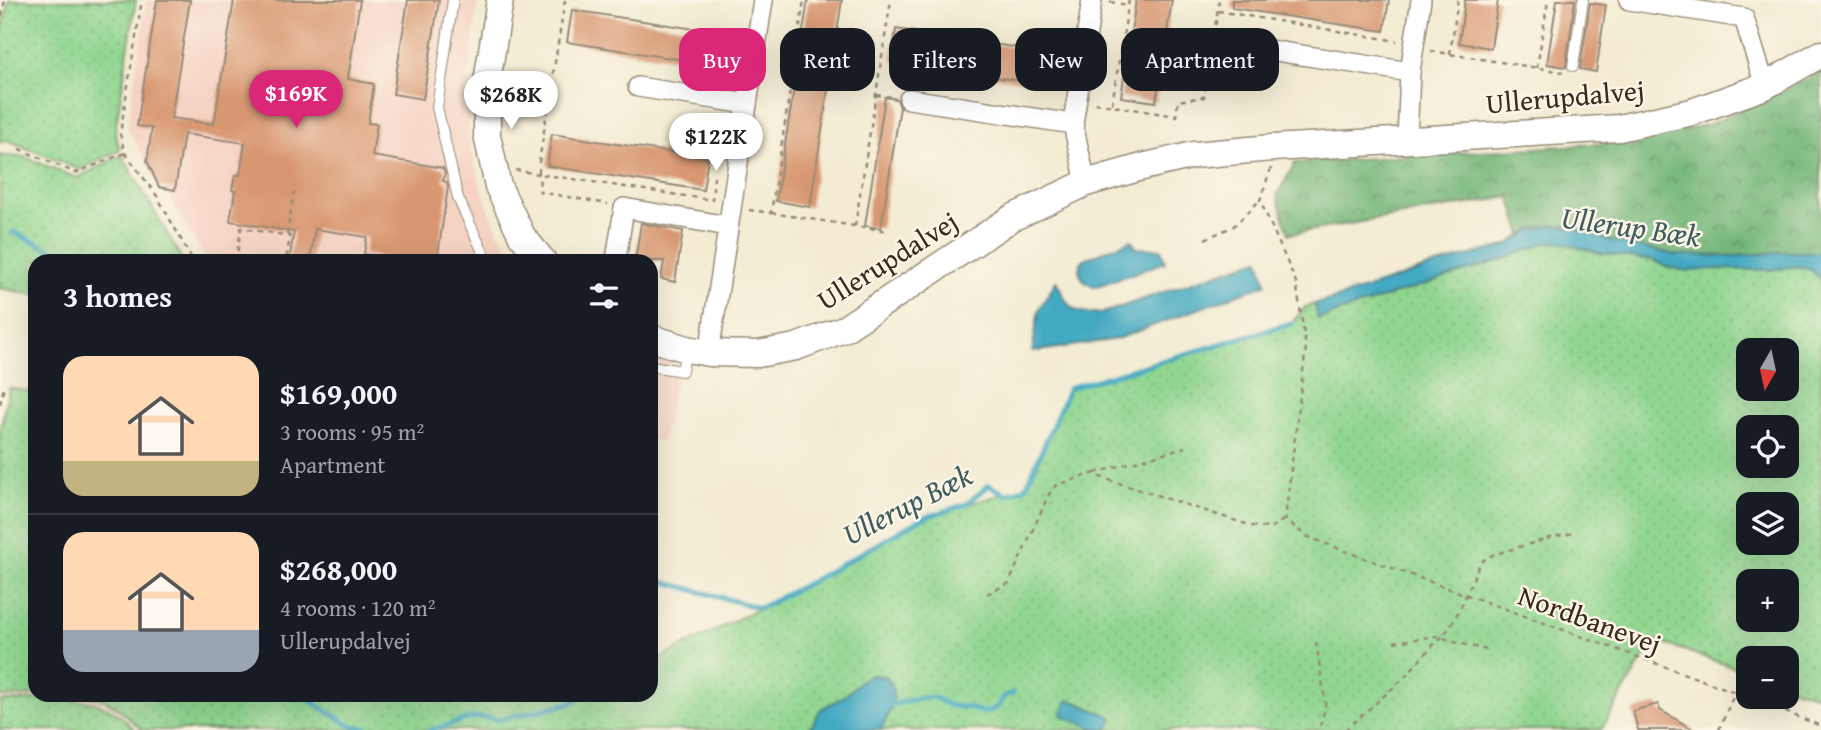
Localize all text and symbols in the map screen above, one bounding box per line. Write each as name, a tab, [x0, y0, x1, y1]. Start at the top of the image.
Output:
chip: Buy	[679, 28, 766, 91]
chip: Rent	[780, 28, 875, 91]
chip: Filters	[889, 28, 1001, 91]
chip: New	[1015, 28, 1107, 91]
chip: Apartment	[1121, 28, 1279, 91]
street label: Ullerupdalvej	[1484, 69, 1646, 123]
pin: $169K	[247, 71, 345, 130]
pin: $268K	[462, 72, 560, 131]
text: $169K	[265, 76, 327, 109]
text: $268K	[480, 77, 542, 110]
pin: $122K	[667, 114, 765, 173]
text: $122K	[685, 119, 747, 152]
water label: Ullerup Bæk	[1558, 194, 1704, 258]
street label: Ullerupdalvej	[809, 200, 965, 320]
text: 3 homes	[63, 274, 172, 318]
icon: filters	[585, 277, 623, 315]
north arrow	[1736, 338, 1799, 401]
map controls	[1736, 338, 1799, 709]
text: $169,000	[280, 371, 397, 415]
icon: home	[119, 384, 203, 468]
text: 3 rooms · 95 m²	[280, 415, 424, 448]
button: locate	[1736, 415, 1799, 478]
text: Apartment	[280, 448, 385, 481]
water label: Ullerup Bæk	[835, 452, 980, 555]
button: layers	[1736, 492, 1799, 555]
text: $268,000	[280, 547, 397, 591]
icon: home	[119, 560, 203, 644]
button: +	[1736, 569, 1799, 632]
street label: Nordbanevej	[1513, 574, 1667, 664]
text: 4 rooms · 120 m²	[280, 591, 435, 624]
text: Ullerupdalvej	[280, 624, 411, 657]
button: −	[1736, 646, 1799, 709]

